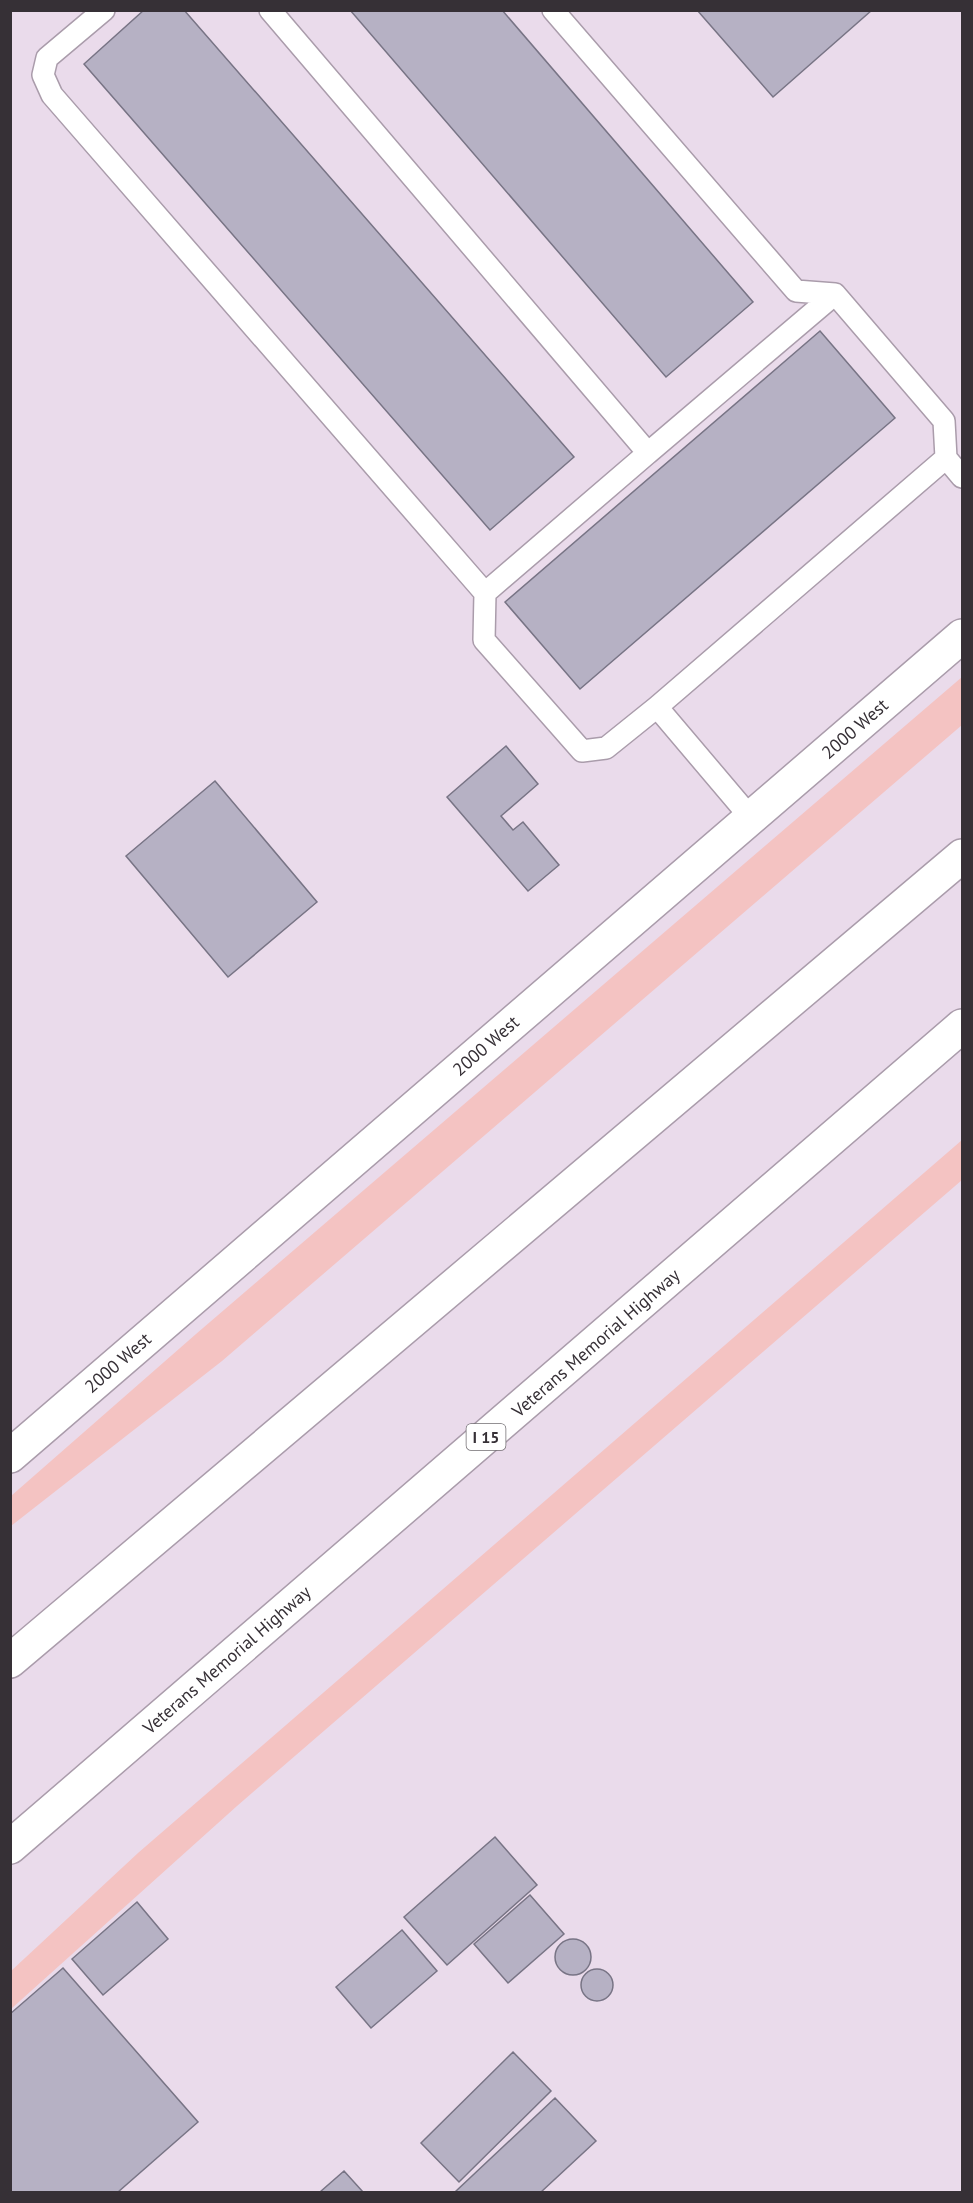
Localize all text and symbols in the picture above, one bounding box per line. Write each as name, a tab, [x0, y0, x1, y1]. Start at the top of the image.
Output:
street label: 2000 West	[817, 693, 893, 764]
street label: 2000 West	[448, 1010, 524, 1081]
street label: Veterans Memorial Highway	[506, 1263, 685, 1423]
street label: 2000 West	[80, 1327, 156, 1398]
road number: I 15	[466, 1424, 506, 1450]
street label: Veterans Memorial Highway	[137, 1580, 316, 1740]

